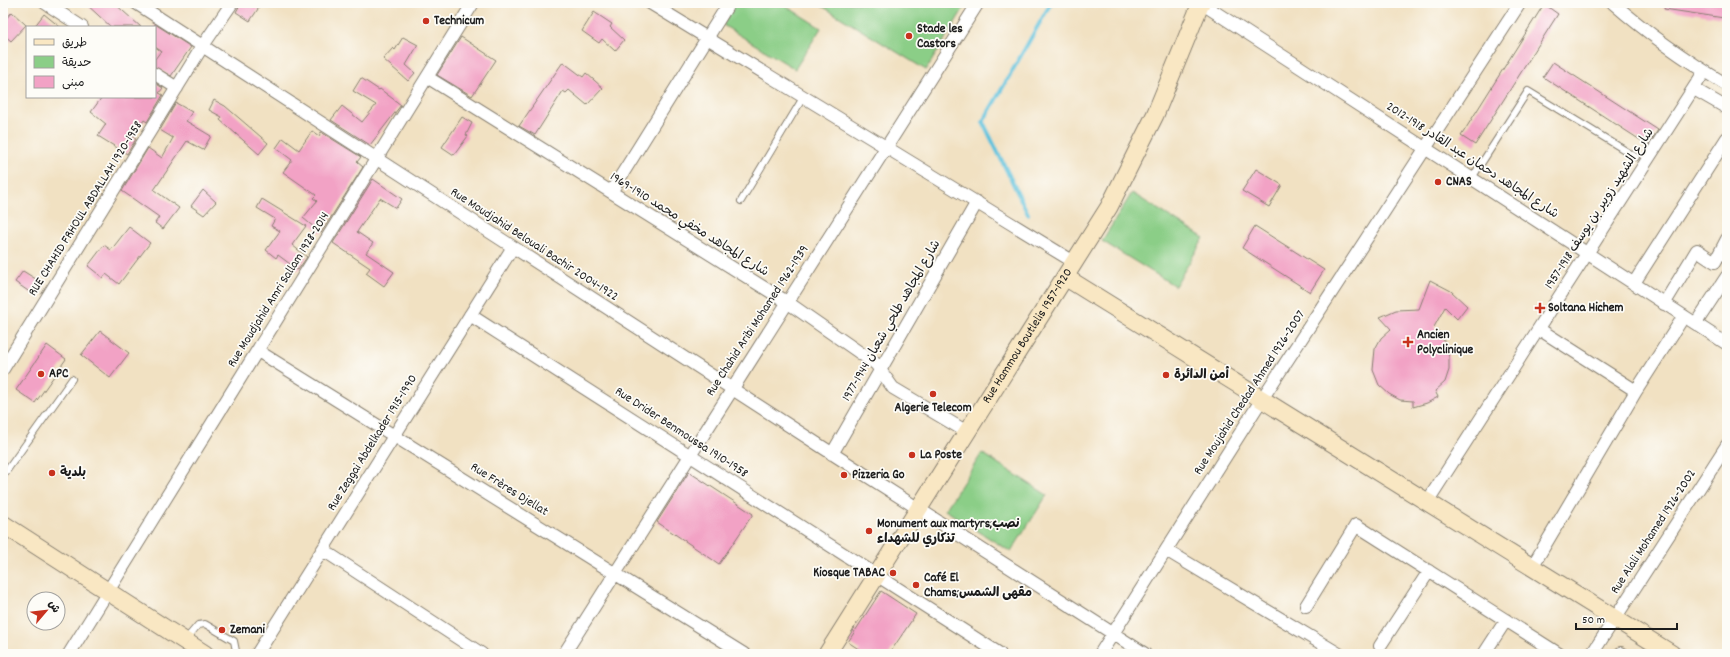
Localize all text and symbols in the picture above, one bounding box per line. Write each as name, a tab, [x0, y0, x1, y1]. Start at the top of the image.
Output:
place label: Technicum	[434, 12, 484, 31]
marker: Technicum	[421, 16, 431, 26]
place label: Stade les Castors	[917, 20, 963, 54]
legend	[26, 26, 156, 98]
marker: Stade les Castors	[904, 31, 914, 41]
text: طريق	[62, 35, 87, 52]
text: حديقة	[62, 55, 91, 72]
text: مبنى	[62, 75, 85, 92]
street label: شارع المجاهد دحمان عبد القادر 1918-2012	[1382, 98, 1562, 224]
street label: RUE CHAHID FRHOUL ABDALLAH 1920-1958	[24, 118, 148, 300]
street label: شارع الشهيد زوبير بن يوسف 1918-1957	[1541, 125, 1659, 293]
street label: شارع المجاهد مخفي محمد 1910-1969	[606, 168, 772, 282]
place label: CNAS	[1446, 173, 1472, 192]
marker: CNAS	[1433, 177, 1443, 187]
street label: Rue Moudjahid Belouali Bachir 2004-1922	[446, 183, 622, 307]
street label: Rue Moudjahid Amri Sallam 1928-2014	[223, 209, 335, 371]
street label: شارع المجاهد طلحي شعبان 1944-1977	[838, 237, 946, 405]
street label: Rue Chahid Aribi Mohamed 1962-1939	[702, 242, 814, 400]
street label: Rue Hammou Boutlelis 1957-1920	[978, 265, 1077, 407]
place label: Soltana Hichem	[1548, 299, 1624, 318]
marker: Soltana Hichem	[1535, 303, 1545, 313]
street label: Rue Moujahid Chedad Ahmed 1926-2007	[1190, 307, 1310, 479]
place label: Ancien Polyclinique	[1417, 326, 1474, 360]
marker: Ancien Polyclinique	[1402, 336, 1414, 348]
place label: APC	[49, 365, 69, 384]
place label: أمن الدائرة	[1174, 365, 1230, 385]
marker: APC	[36, 369, 46, 379]
marker: أمن الدائرة	[1161, 370, 1171, 380]
street label: Rue Zeggai Abdelkader 1915-1990	[323, 371, 423, 515]
street label: Rue Drider Benmoussa 1910-1958	[611, 383, 751, 483]
marker: Algerie Telecom	[928, 389, 938, 399]
place label: Algerie Telecom	[894, 399, 972, 418]
place label: La Poste	[920, 446, 962, 465]
marker: La Poste	[907, 450, 917, 460]
street label: Rue Frères Djellat	[466, 458, 552, 522]
place label: بلدية	[60, 464, 86, 483]
place label: Pizzeria Go	[852, 466, 905, 485]
street label: Rue Alali Mohamed 1926-2002	[1606, 466, 1702, 598]
marker: بلدية	[47, 468, 57, 478]
marker: Pizzeria Go	[839, 470, 849, 480]
place label: Monument aux martyrs;نصب تذكاري للشهداء	[877, 515, 1020, 549]
marker: Monument aux martyrs;نصب تذكاري للشهداء	[864, 526, 874, 536]
place label: Kiosque TABAC	[813, 564, 886, 583]
marker: Kiosque TABAC	[888, 568, 898, 578]
place label: Café El Chams;مقهى الشمس	[924, 569, 1032, 603]
marker: Café El Chams;مقهى الشمس	[911, 580, 921, 590]
north arrow	[26, 591, 66, 631]
text: ش	[43, 598, 63, 616]
scale bar	[1576, 605, 1677, 631]
text: 50 m	[1582, 612, 1605, 629]
place label: Zemani	[230, 621, 265, 640]
marker: Zemani	[217, 625, 227, 635]

